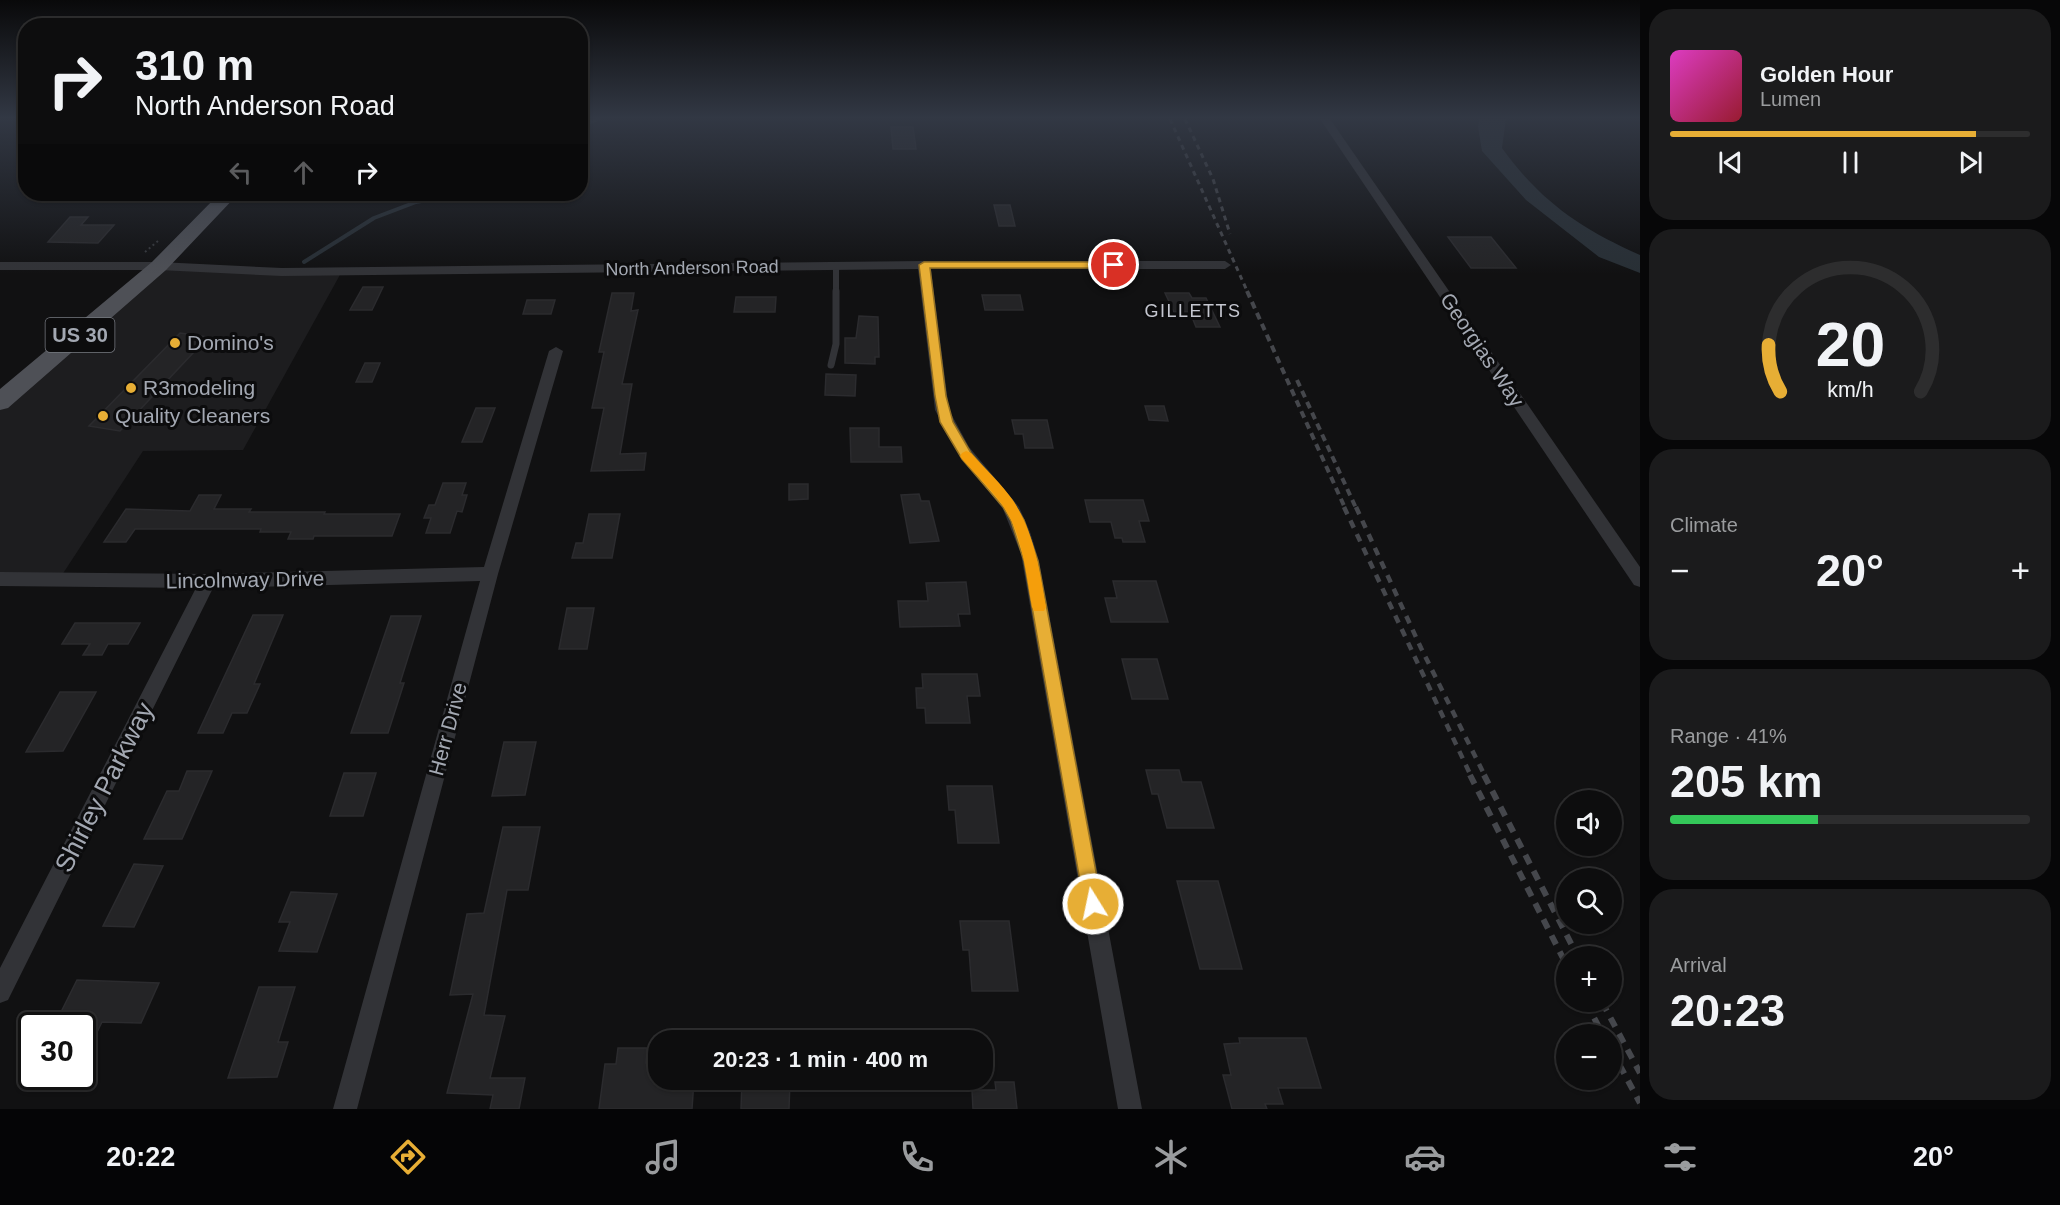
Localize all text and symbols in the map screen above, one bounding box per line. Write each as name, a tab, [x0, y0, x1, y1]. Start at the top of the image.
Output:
icon: right	[36, 42, 114, 120]
text: 310 m	[135, 42, 254, 89]
text: Golden Hour	[1760, 62, 1893, 87]
text: Lumen	[1760, 88, 1821, 110]
text: North Anderson Road	[135, 91, 395, 121]
icon: previous	[1714, 146, 1747, 179]
icon: pause	[1834, 146, 1867, 179]
icon: next	[1954, 146, 1987, 179]
icon: left	[224, 156, 257, 189]
icon: ahead	[287, 156, 320, 189]
icon: right	[350, 156, 383, 189]
pin	[1088, 239, 1139, 290]
icon: arrive	[1097, 248, 1130, 281]
street label: North Anderson Road	[605, 256, 779, 280]
street label: Georgias Way	[1436, 288, 1529, 411]
district label: GILLETTS	[1144, 301, 1242, 321]
text: 20	[1815, 310, 1885, 379]
road number: US 30	[46, 318, 115, 352]
place label: Domino's	[187, 331, 274, 354]
marker: Domino's	[168, 336, 182, 350]
place label: R3modeling	[143, 376, 255, 399]
text: km/h	[1827, 378, 1873, 402]
marker: R3modeling	[124, 381, 138, 395]
place label: Quality Cleaners	[115, 404, 270, 427]
marker: Quality Cleaners	[96, 409, 110, 423]
text: Climate	[1670, 514, 1738, 536]
text: 20°	[1816, 545, 1884, 596]
text: −	[1670, 552, 1689, 589]
text: +	[2011, 552, 2030, 589]
street label: Lincolnway Drive	[165, 567, 325, 592]
street label: Herr Drive	[424, 680, 471, 778]
street label: Shirley Parkway	[48, 697, 160, 877]
text: Range · 41%	[1670, 725, 1787, 747]
text: 205 km	[1670, 756, 1823, 807]
map controls	[1556, 790, 1622, 1090]
button: sound	[1556, 790, 1622, 856]
button: search	[1556, 868, 1622, 934]
position arrow	[1061, 872, 1125, 936]
button: +	[1556, 946, 1622, 1012]
text: Arrival	[1670, 954, 1727, 976]
text: 20:23	[1670, 985, 1785, 1036]
speed limit sign: 30	[18, 1012, 96, 1090]
button: −	[1556, 1024, 1622, 1090]
text: 20:23 · 1 min · 400 m	[713, 1047, 928, 1072]
icon: directions	[387, 1136, 429, 1178]
icon: music	[642, 1136, 684, 1178]
icon: phone	[896, 1136, 938, 1178]
icon: climate	[1150, 1136, 1192, 1178]
icon: car	[1404, 1136, 1446, 1178]
icon: filters	[1659, 1136, 1701, 1178]
text: 20:22	[106, 1142, 175, 1172]
text: 20°	[1913, 1142, 1954, 1172]

